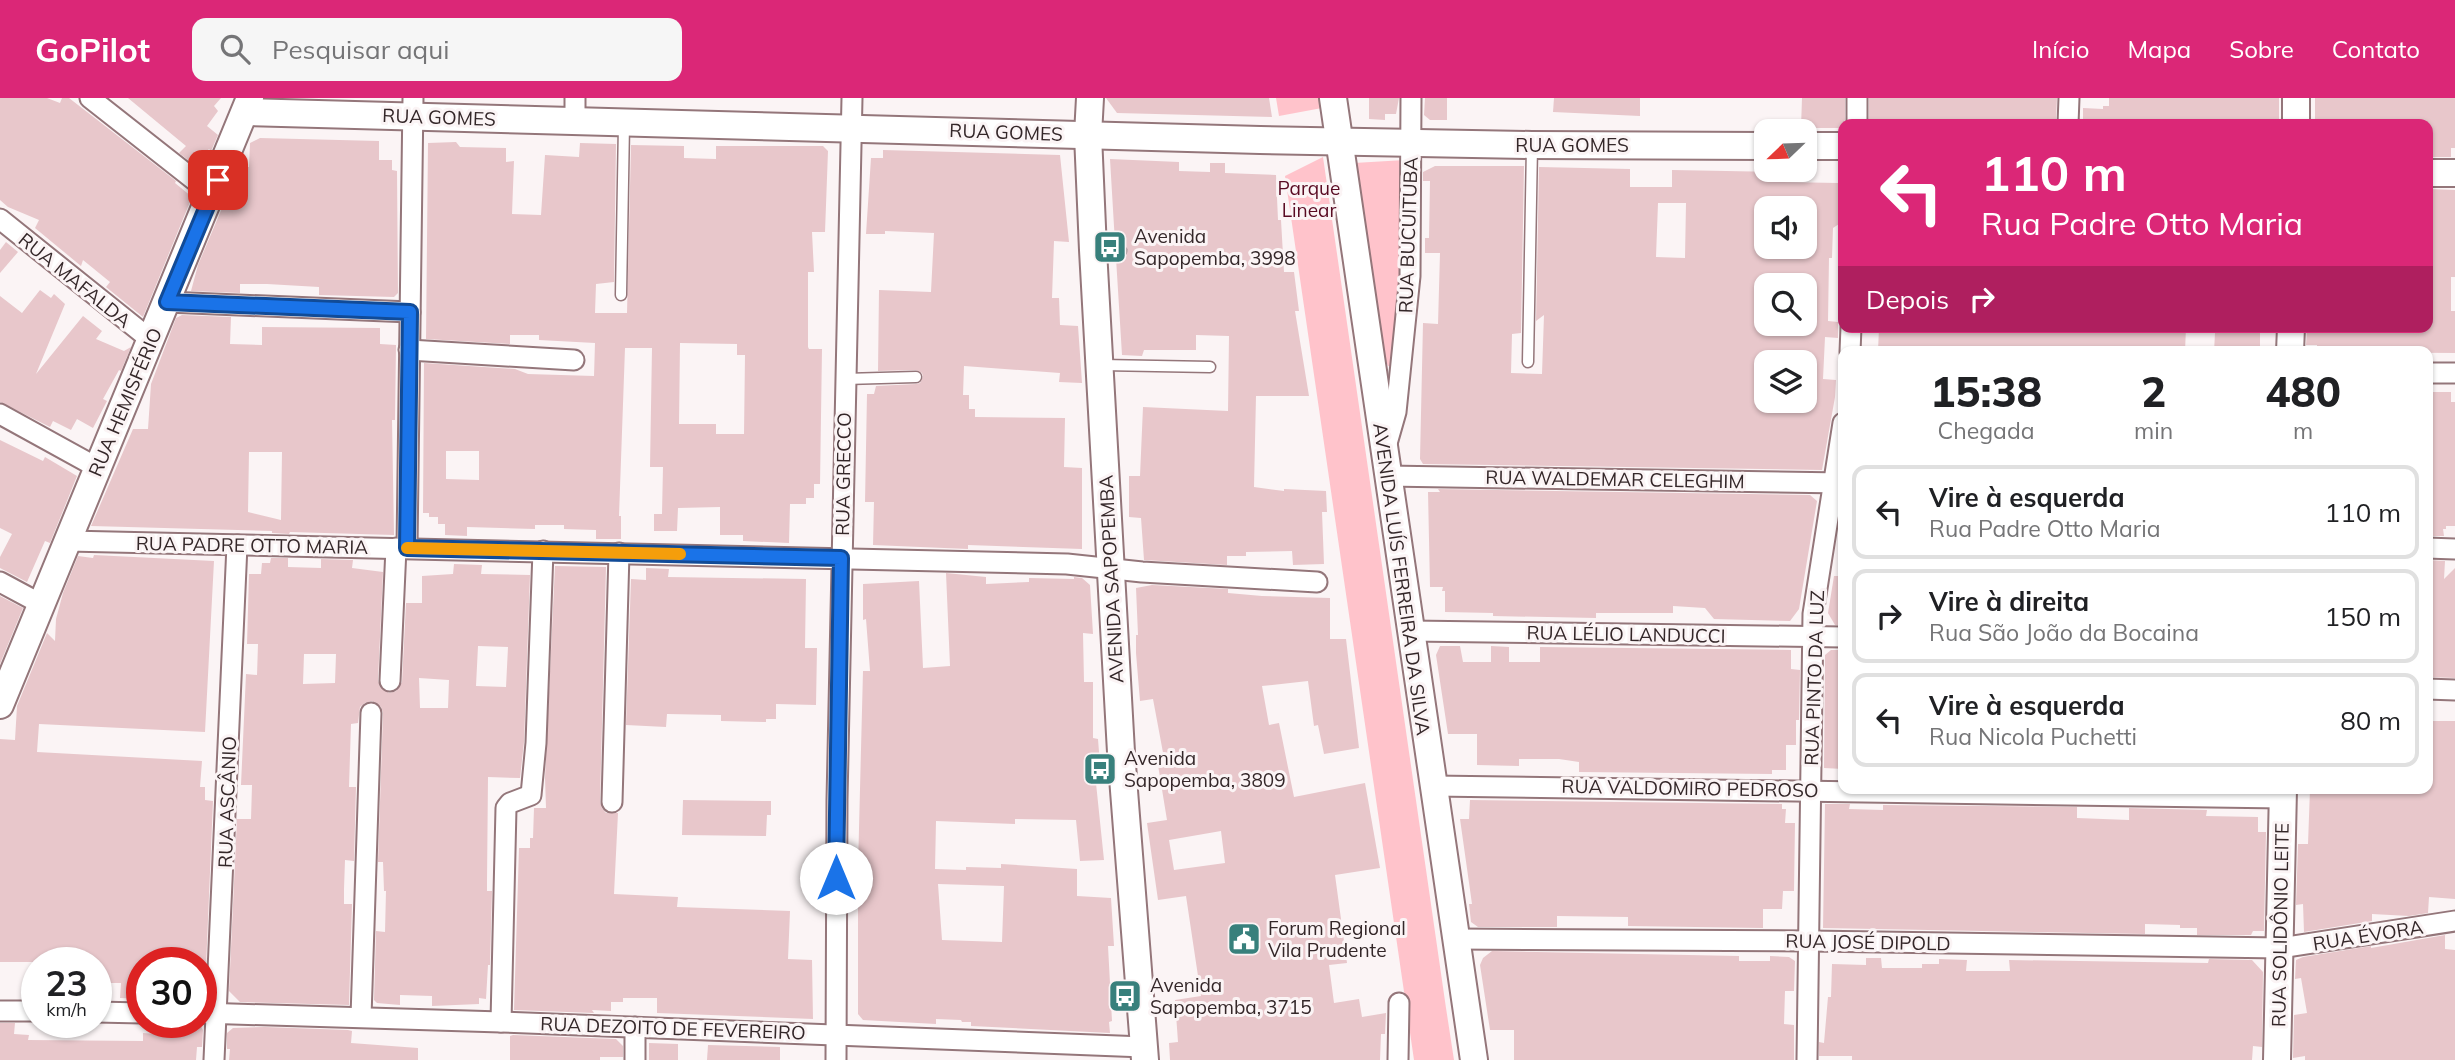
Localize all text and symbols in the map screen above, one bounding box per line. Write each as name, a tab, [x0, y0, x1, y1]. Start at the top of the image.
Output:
search box	[192, 18, 682, 81]
text: GoPilot	[35, 29, 150, 70]
icon: search	[216, 30, 254, 68]
text: Pesquisar aqui	[272, 33, 449, 66]
text: Início	[2032, 34, 2089, 64]
text: Mapa	[2127, 34, 2191, 64]
text: Sobre	[2229, 34, 2294, 64]
text: Contato	[2332, 34, 2420, 64]
street label: RUA GOMES	[382, 103, 496, 131]
street label: RUA GOMES	[949, 118, 1063, 146]
north arrow	[1754, 119, 1816, 182]
map controls	[1754, 119, 1817, 413]
street label: RUA GOMES	[1515, 133, 1629, 157]
text: 110 m	[1981, 142, 2127, 203]
icon: left	[1866, 147, 1957, 238]
pin	[188, 150, 248, 210]
street label: RUA BUCUITUBA	[1393, 156, 1423, 314]
icon: arrive	[199, 161, 237, 199]
park label: Parque Linear	[1278, 176, 1340, 222]
button: sound	[1754, 196, 1817, 259]
text: Rua Padre Otto Maria	[1981, 203, 2303, 243]
place label: Avenida Sapopemba, 3998	[1134, 224, 1296, 270]
street label: RUA MAFALDA	[14, 227, 136, 333]
bus stop icon: Avenida Sapopemba, 3998	[1091, 228, 1129, 266]
button: search	[1754, 273, 1817, 336]
icon: right	[1963, 280, 2001, 318]
text: Depois	[1866, 283, 1949, 316]
street label: RUA HEMISFÉRIO	[83, 324, 167, 480]
button: layers	[1754, 350, 1817, 413]
text: 15:38	[1930, 365, 2042, 418]
text: 2	[2141, 365, 2166, 418]
text: 480	[2265, 365, 2341, 418]
street label: RUA GRECCO	[830, 412, 856, 536]
text: Chegada	[1937, 416, 2034, 445]
text: min	[2134, 416, 2173, 445]
text: m	[2293, 416, 2313, 445]
street label: AVENIDA LUÍS FERREIRA DA SILVA	[1368, 421, 1436, 737]
street label: RUA WALDEMAR CELEGHIM	[1485, 465, 1745, 493]
street label: AVENIDA SAPOPEMBA	[1094, 474, 1128, 684]
text: Vire à esquerda	[1929, 481, 2125, 514]
icon: left	[1870, 493, 1908, 531]
text: 110 m	[2325, 496, 2401, 529]
text: Rua Padre Otto Maria	[1929, 514, 2160, 543]
street label: RUA PADRE OTTO MARIA	[136, 531, 368, 559]
text: Vire à direita	[1929, 585, 2089, 618]
street label: RUA PINTO DA LUZ	[1799, 590, 1829, 766]
icon: right	[1870, 597, 1908, 635]
text: 150 m	[2325, 600, 2401, 633]
text: Rua São João da Bocaina	[1929, 618, 2199, 647]
street label: RUA LÉLIO LANDUCCI	[1526, 620, 1726, 648]
text: Vire à esquerda	[1929, 689, 2125, 722]
icon: left	[1870, 701, 1908, 739]
text: 80 m	[2340, 704, 2401, 737]
text: Rua Nicola Puchetti	[1929, 722, 2137, 751]
street label: RUA ASCÂNIO	[213, 736, 241, 868]
place label: Avenida Sapopemba, 3809	[1124, 746, 1286, 792]
bus stop icon: Avenida Sapopemba, 3809	[1081, 750, 1119, 788]
street label: RUA VALDOMIRO PEDROSO	[1561, 774, 1819, 802]
street label: RUA SOLIDÔNIO LEITE	[2266, 823, 2294, 1027]
position arrow	[799, 841, 873, 915]
street label: RUA ÉVORA	[2311, 914, 2425, 956]
place label: Forum Regional Vila Prudente	[1268, 916, 1406, 962]
public building icon: Forum Regional Vila Prudente	[1225, 920, 1263, 958]
street label: RUA JOSÉ DIPOLD	[1785, 929, 1951, 955]
speed limit sign: 30	[126, 947, 217, 1038]
text: 23	[45, 961, 88, 1005]
place label: Avenida Sapopemba, 3715	[1150, 973, 1312, 1019]
bus stop icon: Avenida Sapopemba, 3715	[1106, 977, 1144, 1015]
text: km/h	[46, 998, 87, 1021]
street label: RUA DEZOITO DE FEVEREIRO	[540, 1011, 806, 1045]

